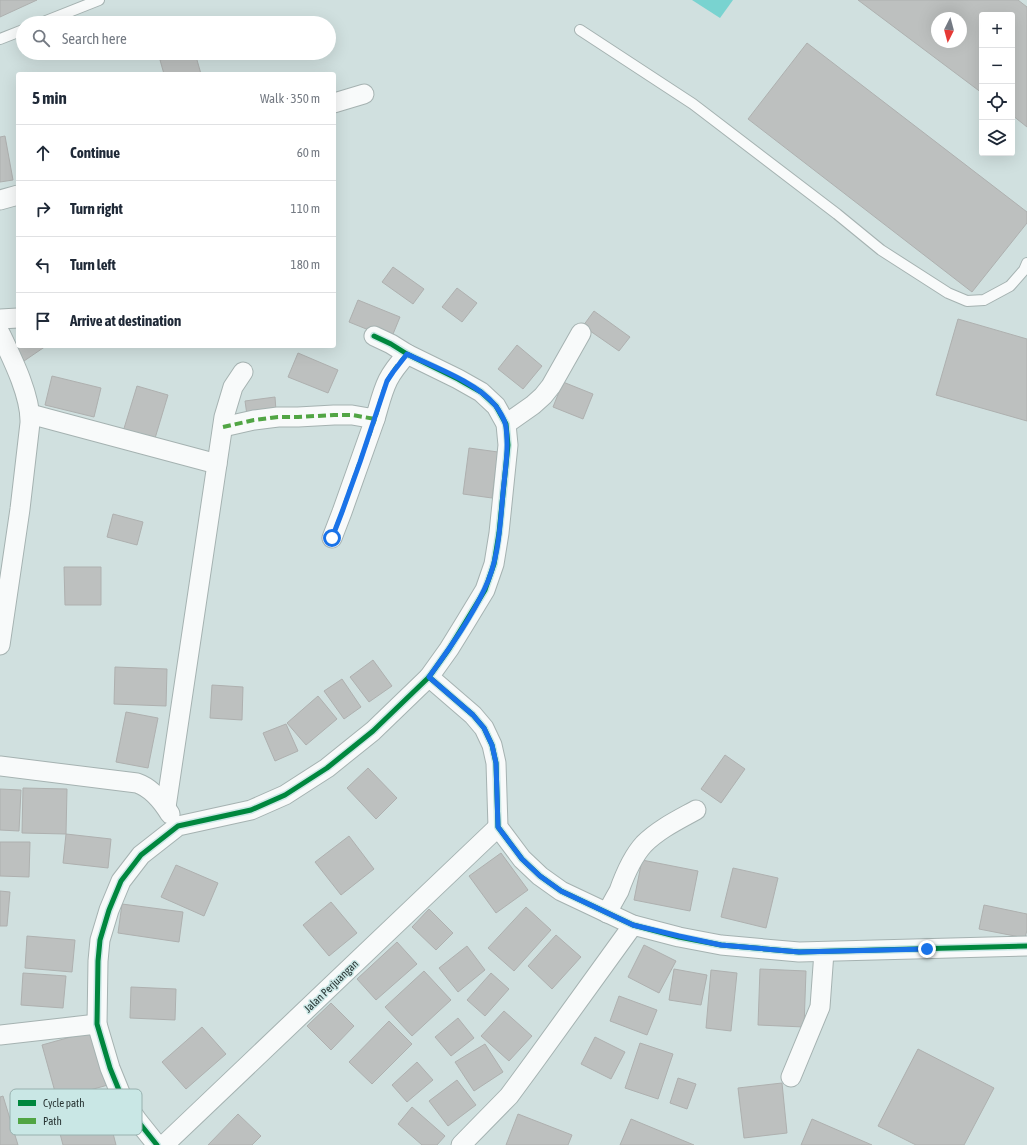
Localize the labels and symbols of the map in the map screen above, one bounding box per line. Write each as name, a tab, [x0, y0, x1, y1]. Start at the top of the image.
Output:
north arrow	[931, 12, 967, 48]
route start	[323, 529, 341, 547]
route end	[918, 940, 936, 958]
street label: Jalan Perjuangan	[302, 957, 360, 1015]
legend	[10, 1089, 142, 1135]
text: Cycle path	[43, 1097, 85, 1109]
text: Path	[43, 1115, 62, 1127]

